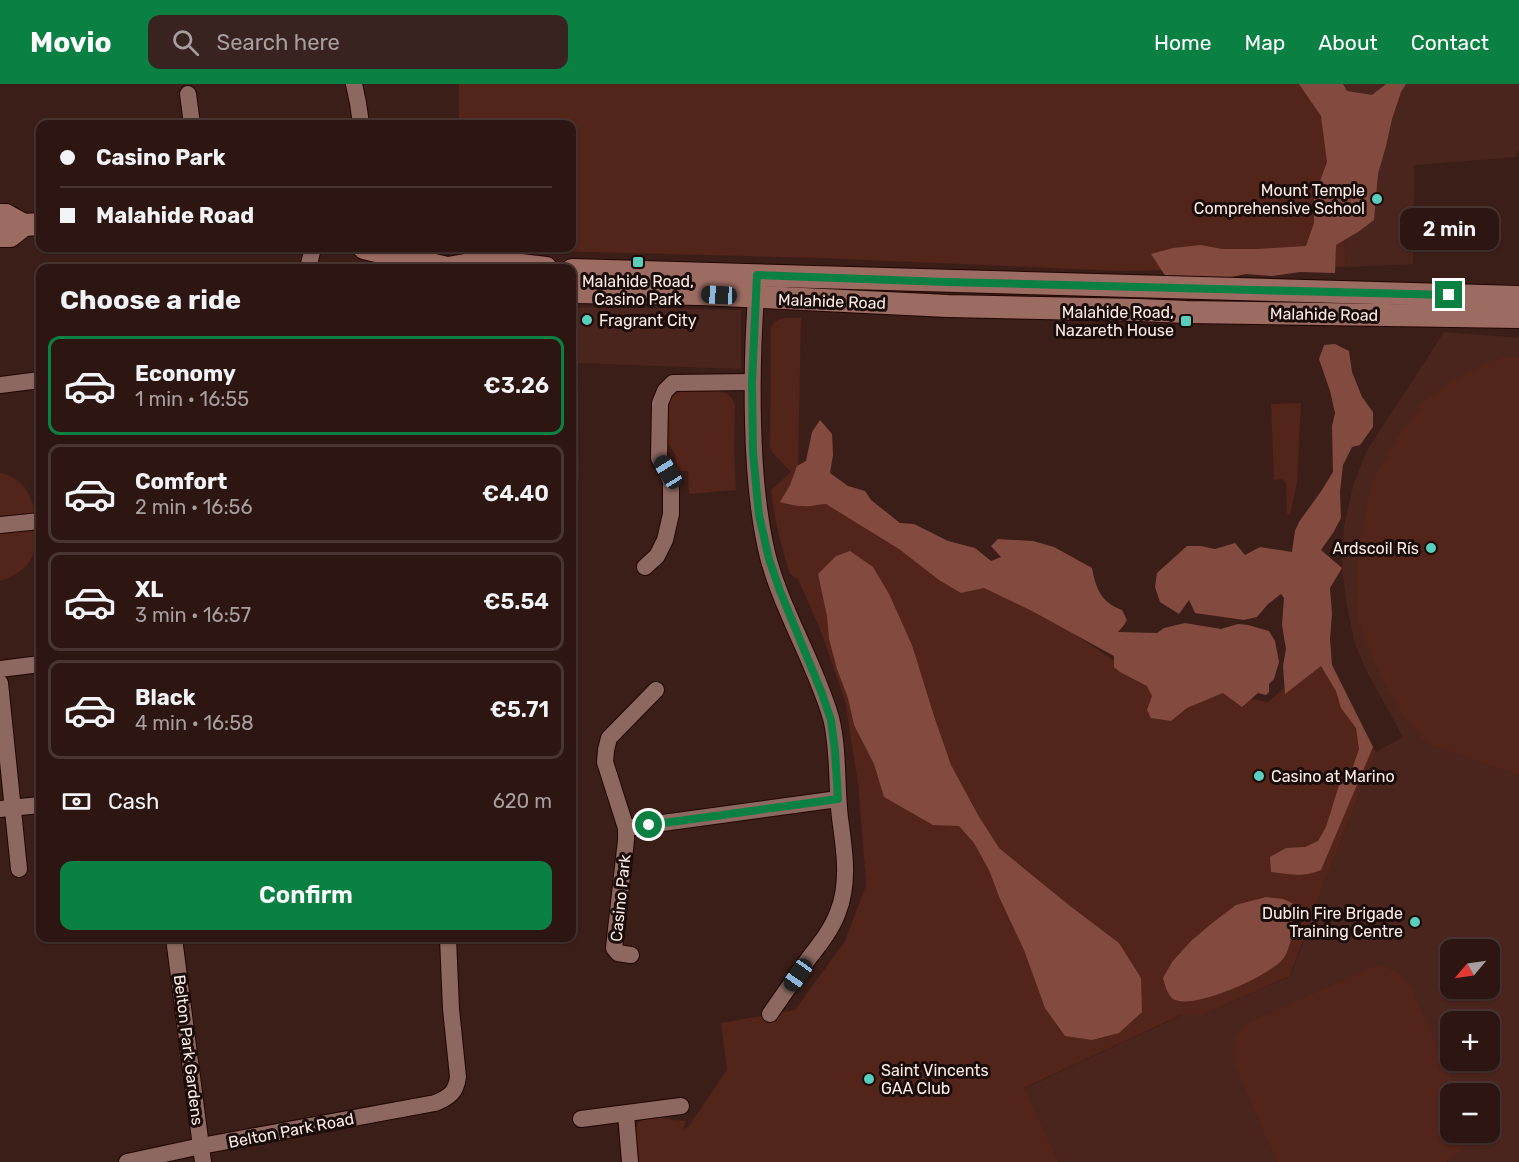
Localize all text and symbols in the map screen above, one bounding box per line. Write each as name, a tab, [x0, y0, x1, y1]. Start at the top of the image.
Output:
search box	[148, 15, 568, 69]
text: Movio	[30, 26, 112, 59]
icon: search	[169, 26, 202, 59]
text: Search here	[217, 29, 340, 56]
text: Home	[1154, 30, 1211, 55]
text: Map	[1244, 30, 1285, 55]
text: About	[1318, 30, 1378, 55]
text: Contact	[1411, 30, 1489, 55]
text: Casino Park	[96, 144, 226, 171]
place label: Mount Temple Comprehensive School	[1194, 181, 1365, 218]
marker: Mount Temple Comprehensive School	[1370, 192, 1384, 206]
text: Malahide Road	[96, 202, 254, 229]
callout: 2 min	[1400, 208, 1498, 250]
text: 2 min	[1423, 217, 1476, 241]
marker: Malahide Road, Casino Park	[631, 255, 645, 269]
place label: Malahide Road, Casino Park	[582, 272, 694, 309]
route end	[1435, 281, 1462, 308]
text: Choose a ride	[60, 284, 241, 316]
car	[701, 285, 737, 305]
street label: Malahide Road	[778, 290, 886, 313]
place label: Malahide Road, Nazareth House	[1055, 303, 1174, 340]
street label: Malahide Road	[1270, 304, 1378, 325]
place label: Fragrant City	[599, 311, 697, 330]
marker: Fragrant City	[580, 313, 594, 327]
marker: Malahide Road, Nazareth House	[1179, 314, 1193, 328]
icon: car	[63, 359, 117, 413]
text: Economy	[135, 360, 236, 387]
text: €3.26	[484, 372, 549, 399]
text: 1 min · 16:55	[135, 387, 249, 411]
car	[651, 452, 685, 492]
icon: car	[63, 467, 117, 521]
text: Comfort	[135, 468, 227, 495]
text: €4.40	[482, 480, 549, 507]
text: 2 min · 16:56	[135, 495, 252, 519]
place label: Ardscoil Rís	[1332, 539, 1419, 558]
marker: Ardscoil Rís	[1424, 541, 1438, 555]
icon: car	[63, 575, 117, 629]
text: XL	[135, 576, 163, 603]
text: €5.54	[484, 588, 549, 615]
text: 3 min · 16:57	[135, 603, 251, 627]
icon: car	[63, 683, 117, 737]
text: Black	[135, 684, 196, 711]
text: €5.71	[490, 696, 549, 723]
text: 4 min · 16:58	[135, 711, 254, 735]
place label: Casino at Marino	[1271, 767, 1395, 786]
marker: Casino at Marino	[1252, 769, 1266, 783]
icon: cash	[60, 785, 93, 818]
text: Cash	[108, 788, 159, 815]
text: 620 m	[493, 789, 552, 813]
route start	[635, 811, 662, 838]
street label: Casino Park	[606, 853, 635, 943]
button: Confirm	[60, 861, 552, 930]
place label: Dublin Fire Brigade Training Centre	[1262, 904, 1403, 941]
marker: Dublin Fire Brigade Training Centre	[1408, 915, 1422, 929]
north arrow	[1440, 939, 1500, 999]
map controls	[1440, 939, 1500, 1143]
car	[780, 955, 816, 995]
street label: Belton Park Gardens	[170, 974, 207, 1126]
button: +	[1440, 1011, 1500, 1071]
place label: Saint Vincents GAA Club	[881, 1061, 989, 1098]
marker: Saint Vincents GAA Club	[862, 1072, 876, 1086]
button: −	[1440, 1083, 1500, 1143]
street label: Belton Park Road	[227, 1109, 356, 1152]

